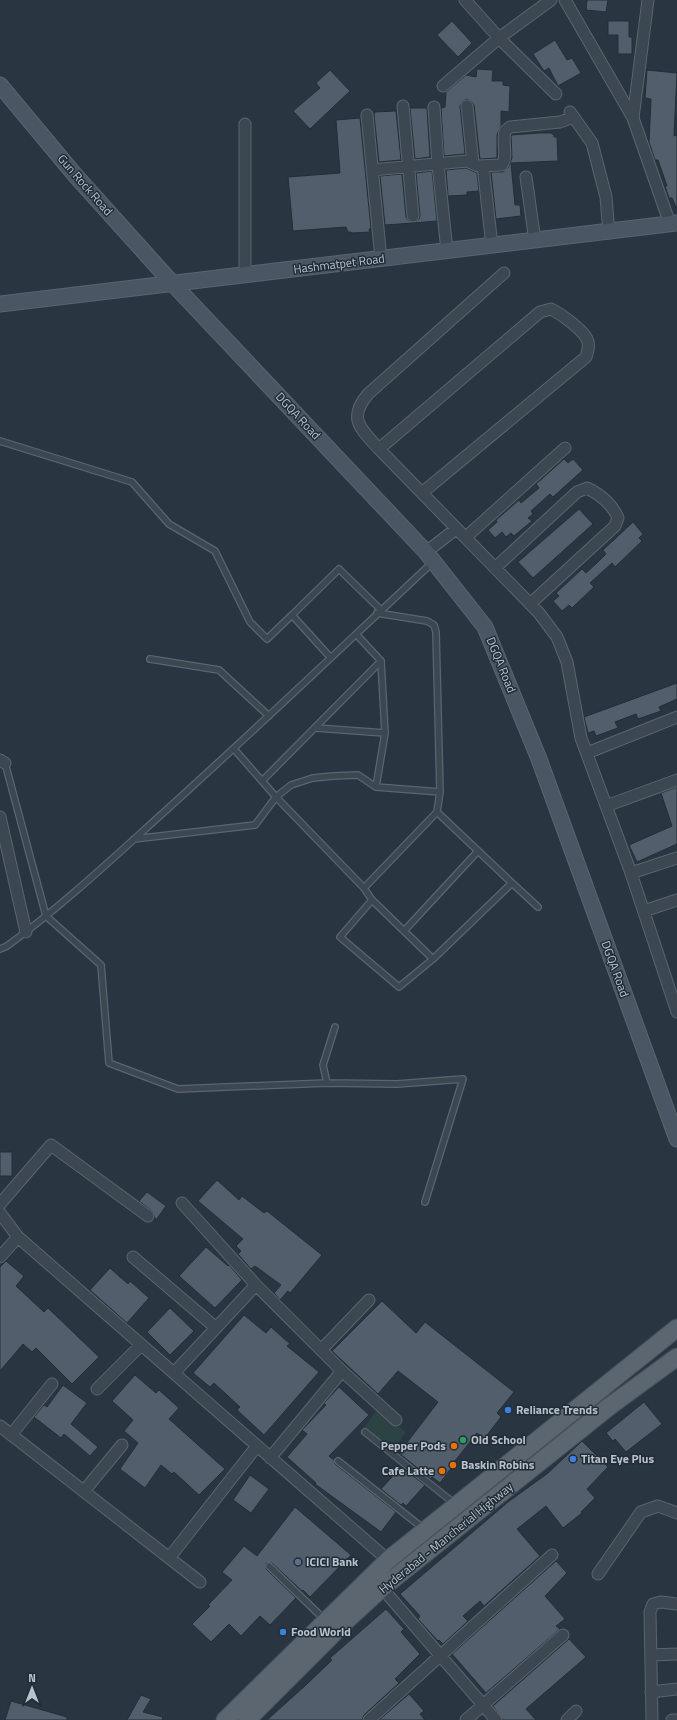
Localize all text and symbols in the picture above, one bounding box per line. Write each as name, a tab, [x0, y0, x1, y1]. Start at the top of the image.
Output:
street label: Gun Rock Road	[53, 150, 118, 220]
street label: Hashmatpet Road	[292, 248, 386, 279]
street label: DGQA Road	[271, 388, 325, 444]
street label: DGQA Road	[482, 634, 521, 696]
street label: DGQA Road	[597, 938, 634, 1000]
place label: Reliance Trends	[516, 1400, 598, 1419]
marker: Reliance Trends	[503, 1405, 513, 1415]
place label: Old School	[471, 1430, 526, 1449]
marker: Old School	[458, 1435, 468, 1445]
place label: Pepper Pods	[381, 1436, 446, 1455]
marker: Pepper Pods	[449, 1441, 459, 1451]
place label: Titan Eye Plus	[581, 1449, 654, 1468]
marker: Titan Eye Plus	[568, 1454, 578, 1464]
place label: Baskin Robins	[461, 1455, 535, 1474]
marker: Baskin Robins	[448, 1460, 458, 1470]
place label: Cafe Latte	[382, 1461, 434, 1480]
marker: Cafe Latte	[437, 1466, 447, 1476]
street label: Hyderabad - Mancherial Highway	[374, 1477, 517, 1598]
place label: ICICI Bank	[306, 1552, 359, 1571]
marker: ICICI Bank	[293, 1557, 303, 1567]
place label: Food World	[291, 1622, 351, 1641]
marker: Food World	[278, 1627, 288, 1637]
north arrow	[12, 1668, 52, 1708]
text: N	[28, 1670, 36, 1686]

